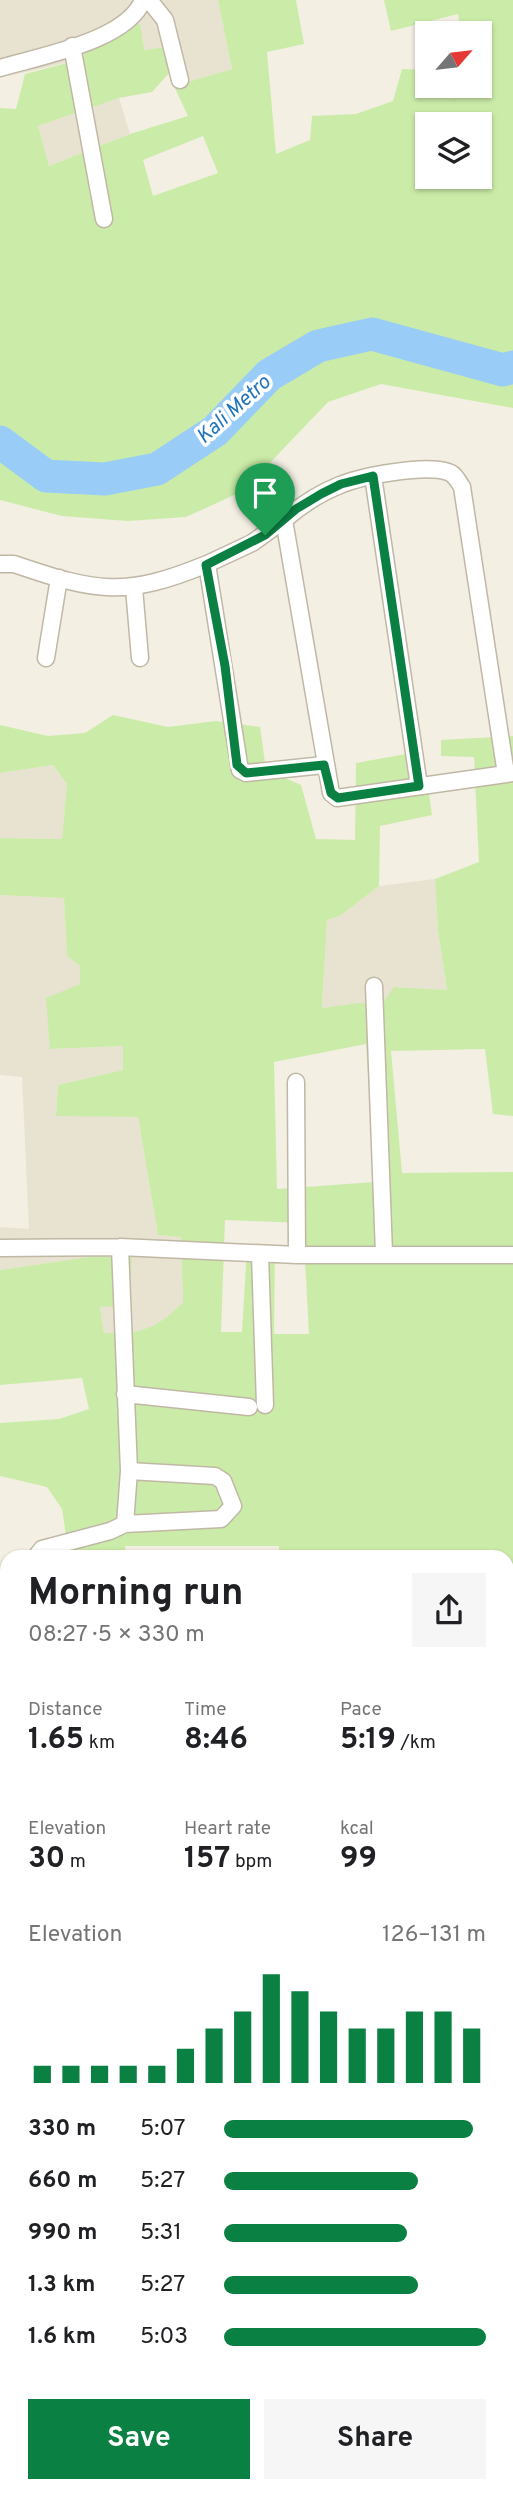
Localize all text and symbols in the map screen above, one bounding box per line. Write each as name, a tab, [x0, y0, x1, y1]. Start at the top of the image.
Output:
north arrow	[415, 21, 492, 98]
map controls	[415, 21, 492, 189]
button: layers	[415, 112, 492, 189]
water label: Kali Metro	[191, 369, 277, 451]
pin	[235, 463, 295, 535]
icon: arrive	[246, 474, 284, 512]
text: Morning run	[28, 1570, 244, 1619]
button: share	[412, 1573, 486, 1647]
text: 08:27 · 5 × 330 m	[28, 1621, 205, 1650]
text: Distance	[28, 1698, 103, 1722]
text: Time	[184, 1698, 227, 1722]
text: Pace	[340, 1698, 382, 1722]
text: 1.65	[28, 1722, 84, 1759]
text: 8:46	[184, 1722, 248, 1759]
text: 5:19	[340, 1722, 396, 1759]
text: km	[84, 1731, 115, 1755]
text: /km	[396, 1731, 436, 1755]
text: Elevation	[28, 1817, 106, 1841]
text: Heart rate	[184, 1817, 271, 1841]
text: kcal	[340, 1817, 374, 1841]
text: 30	[28, 1841, 65, 1878]
text: 157	[184, 1841, 230, 1878]
text: 99	[340, 1841, 377, 1878]
text: m	[65, 1850, 86, 1874]
text: bpm	[230, 1850, 272, 1874]
text: Elevation	[28, 1921, 123, 1950]
text: 126–131 m	[382, 1921, 486, 1950]
text: 330 m	[28, 2115, 96, 2144]
text: 5:07	[140, 2115, 186, 2144]
text: 660 m	[28, 2167, 97, 2196]
text: 5:27	[140, 2167, 185, 2196]
text: 990 m	[28, 2219, 97, 2248]
text: 5:31	[140, 2219, 182, 2248]
text: 1.3 km	[28, 2271, 95, 2300]
text: 5:27	[140, 2271, 185, 2300]
text: 1.6 km	[28, 2323, 96, 2352]
text: 5:03	[140, 2323, 188, 2352]
button: Save	[28, 2399, 250, 2479]
button: Share	[264, 2399, 486, 2479]

